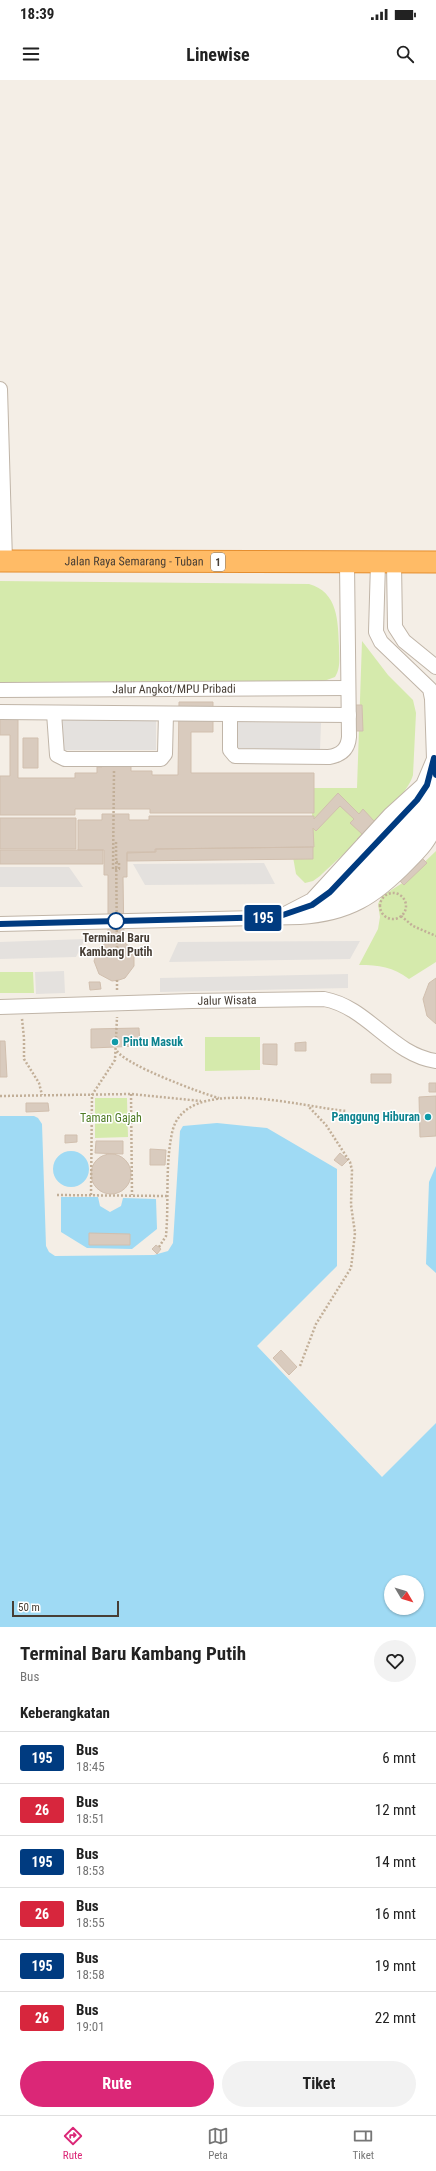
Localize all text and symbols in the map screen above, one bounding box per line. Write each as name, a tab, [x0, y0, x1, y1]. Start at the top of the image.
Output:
text: 18:39	[20, 5, 54, 23]
icon: menu	[20, 43, 42, 65]
icon: search	[394, 43, 416, 65]
text: Linewise	[186, 44, 250, 65]
road number: 1	[211, 553, 225, 571]
street label: Jalan Raya Semarang - Tuban	[64, 554, 204, 568]
street label: Jalur Angkot/MPU Pribadi	[112, 682, 236, 696]
line badge: 195	[240, 905, 286, 931]
text: 195	[252, 910, 274, 926]
marker: Terminal Baru Kambang Putih	[107, 912, 125, 930]
place label: Terminal Baru Kambang Putih	[80, 931, 153, 959]
street label: Jalur Wisata	[197, 993, 257, 1008]
place label: Pintu Masuk	[123, 1035, 183, 1049]
marker: Pintu Masuk	[110, 1037, 120, 1047]
place label: Panggung Hiburan	[331, 1110, 420, 1124]
park label: Taman Gajah	[80, 1111, 142, 1125]
marker: Panggung Hiburan	[423, 1112, 433, 1122]
north arrow	[384, 1575, 424, 1615]
map controls	[384, 1575, 424, 1615]
scale bar	[12, 1599, 119, 1618]
text: 50 m	[18, 1601, 40, 1614]
button: heart	[374, 1640, 416, 1682]
text: Terminal Baru Kambang Putih	[20, 1642, 246, 1665]
text: Bus	[20, 1669, 39, 1684]
text: Keberangkatan	[20, 1704, 110, 1722]
text: Bus	[76, 1741, 99, 1759]
text: 6 mnt	[382, 1749, 416, 1767]
text: 195	[31, 1750, 53, 1766]
text: 18:45	[76, 1759, 105, 1774]
text: Bus	[76, 1793, 99, 1811]
text: 12 mnt	[375, 1801, 416, 1819]
text: 26	[35, 1802, 49, 1818]
text: 18:51	[76, 1811, 105, 1826]
text: Bus	[76, 1845, 99, 1863]
text: 14 mnt	[375, 1853, 416, 1871]
text: 195	[31, 1854, 53, 1870]
text: 18:53	[76, 1863, 105, 1878]
text: Bus	[76, 1897, 99, 1915]
text: 16 mnt	[375, 1905, 416, 1923]
text: 26	[35, 1906, 49, 1922]
text: 18:55	[76, 1915, 105, 1930]
text: Bus	[76, 1949, 99, 1967]
text: 19 mnt	[375, 1957, 416, 1975]
text: 195	[31, 1958, 53, 1974]
text: 18:58	[76, 1967, 105, 1982]
text: Bus	[76, 2001, 99, 2019]
text: 22 mnt	[375, 2009, 416, 2027]
text: 26	[35, 2010, 49, 2026]
text: 19:01	[76, 2019, 105, 2034]
button: Rute	[20, 2061, 214, 2107]
button: Tiket	[222, 2061, 416, 2107]
tab: Rute	[62, 2125, 84, 2162]
tab: Peta	[207, 2125, 229, 2162]
tab: Tiket	[352, 2125, 374, 2162]

